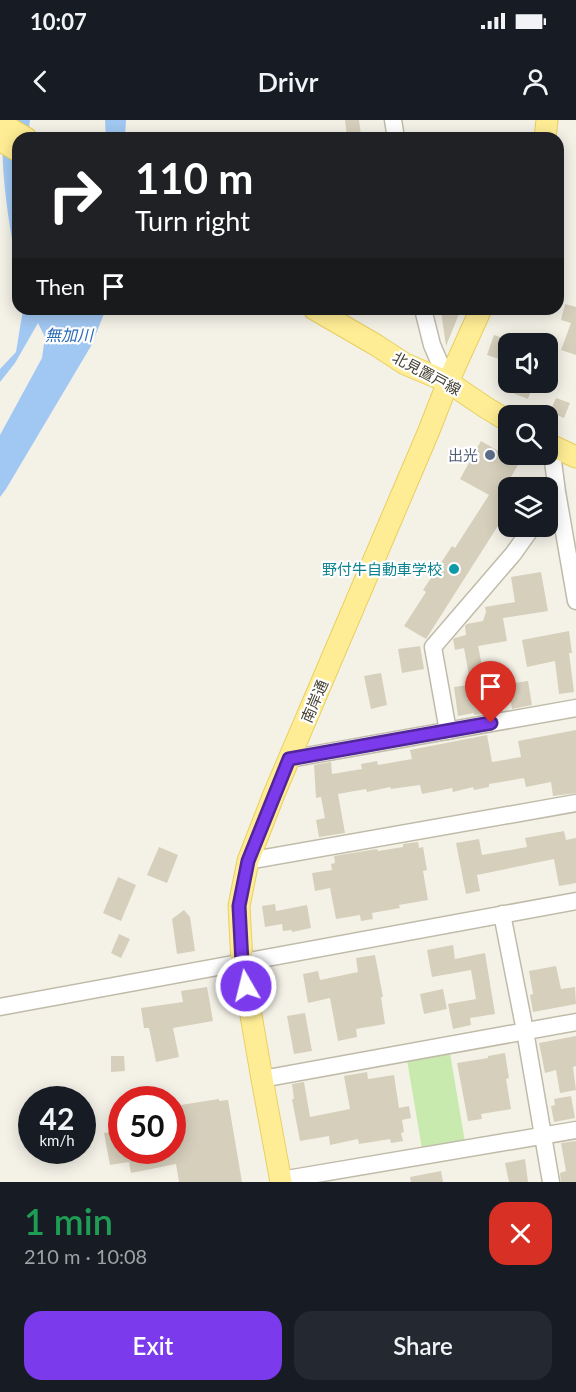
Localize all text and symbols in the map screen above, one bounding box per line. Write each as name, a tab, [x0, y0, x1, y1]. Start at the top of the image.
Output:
text: 10:07	[30, 8, 87, 35]
icon: back	[24, 65, 57, 98]
text: Drivr	[258, 65, 319, 98]
icon: person	[519, 65, 552, 98]
text: 110 m	[135, 153, 253, 203]
icon: right	[36, 156, 114, 234]
text: Turn right	[135, 204, 250, 237]
icon: arrive	[97, 270, 130, 303]
text: Then	[36, 273, 85, 300]
water label: 無加川	[45, 325, 95, 344]
map controls	[498, 333, 558, 537]
button: sound	[498, 333, 558, 393]
street label: 北見置戸線	[390, 347, 464, 399]
button: search	[498, 405, 558, 465]
place label: 出光	[448, 446, 478, 464]
marker: 出光	[483, 448, 497, 462]
button: layers	[498, 477, 558, 537]
place label: 野付牛自動車学校	[322, 560, 442, 578]
marker: 野付牛自動車学校	[447, 562, 461, 576]
pin	[465, 661, 516, 723]
icon: arrive	[474, 670, 507, 703]
street label: 南岸通	[297, 677, 331, 725]
position arrow	[214, 954, 278, 1018]
speed limit sign: 50	[108, 1086, 186, 1164]
text: 42	[40, 1100, 74, 1136]
text: km/h	[39, 1131, 75, 1149]
text: 1 min	[24, 1199, 113, 1243]
button: close	[489, 1202, 552, 1265]
text: 210 m · 10:08	[24, 1244, 147, 1268]
button: Exit	[24, 1311, 282, 1380]
button: Share	[294, 1311, 552, 1380]

